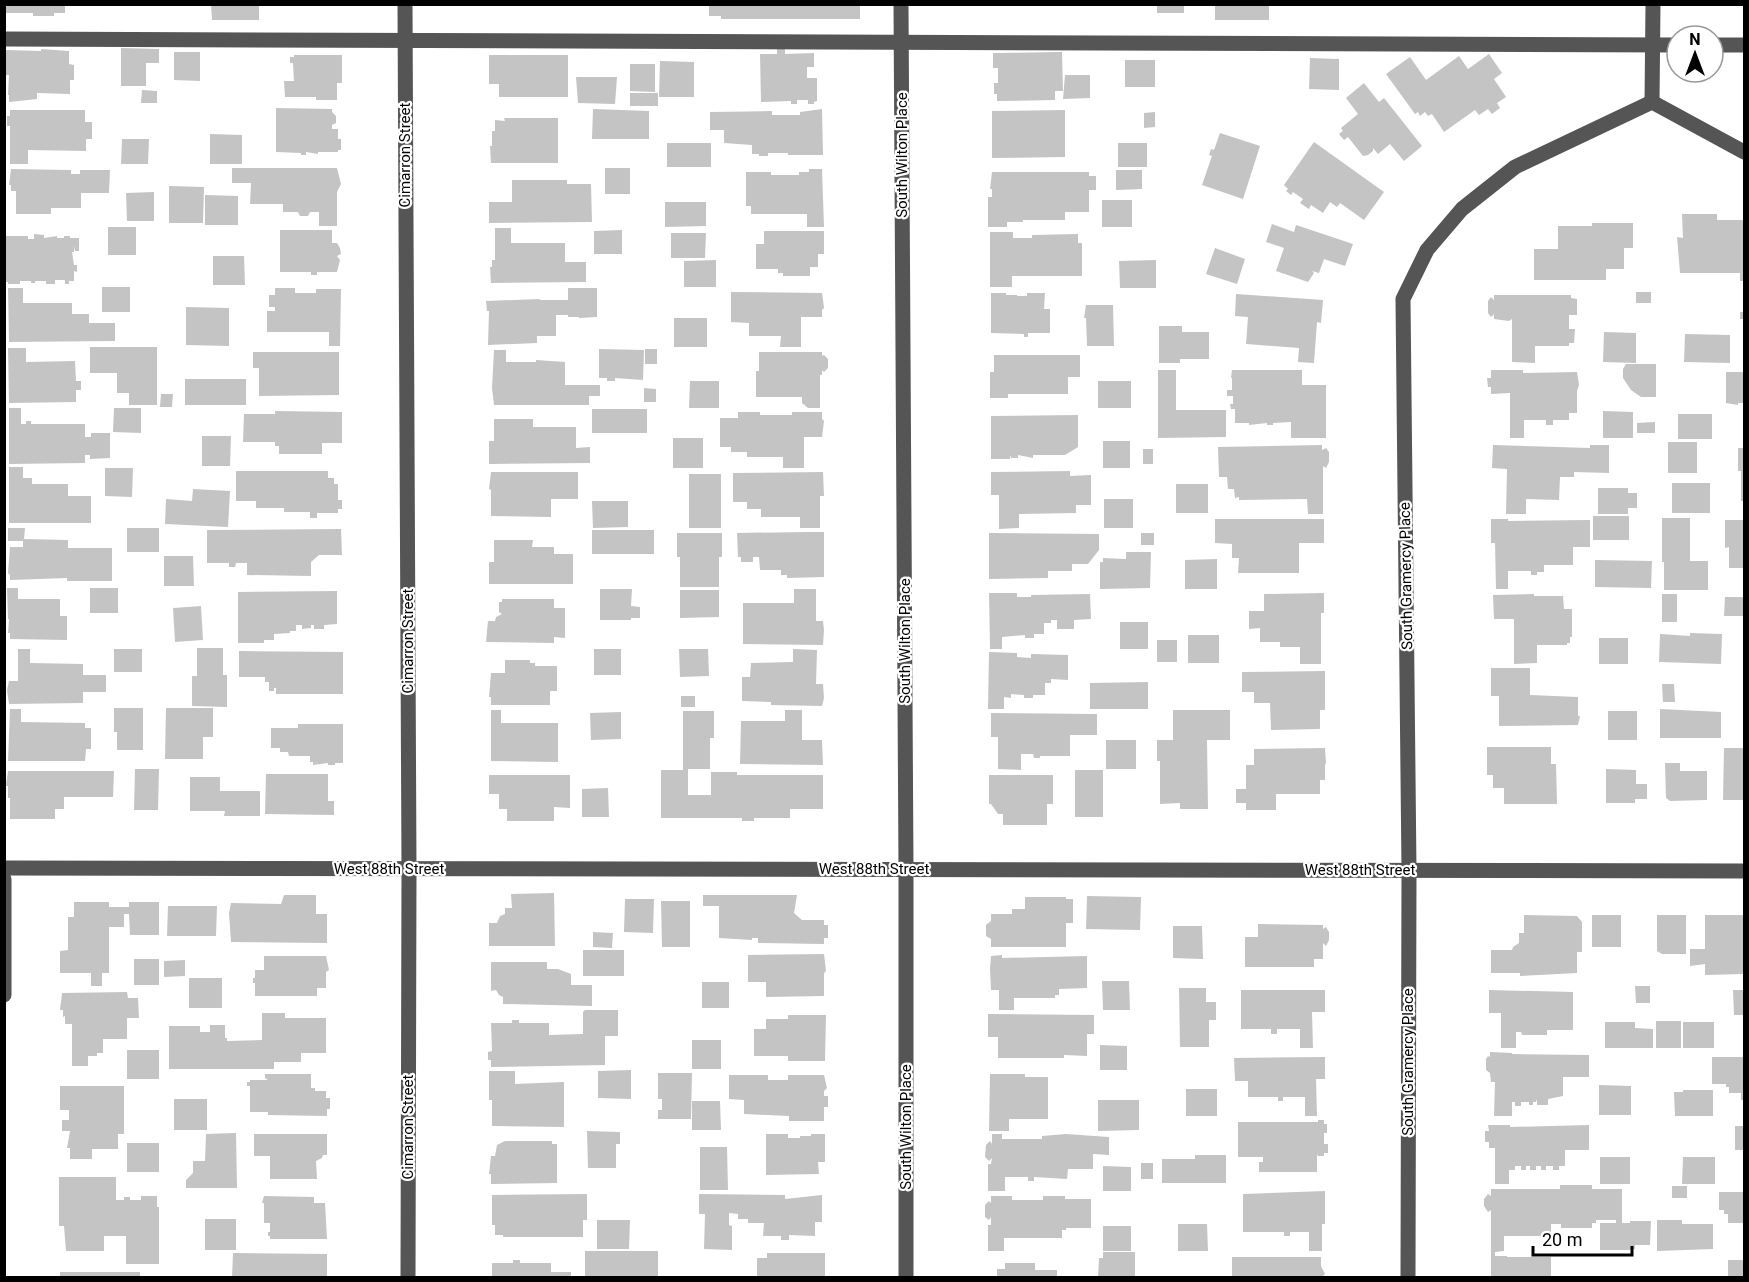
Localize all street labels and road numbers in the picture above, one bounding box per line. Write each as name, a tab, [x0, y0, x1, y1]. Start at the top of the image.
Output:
street label: South Wilton Place	[893, 92, 911, 218]
street label: Cimarron Street	[396, 102, 414, 207]
street label: South Gramercy Place	[1396, 502, 1416, 650]
street label: South Wilton Place	[896, 578, 914, 704]
street label: Cimarron Street	[399, 588, 417, 693]
street label: West 88th Street	[334, 860, 444, 878]
street label: West 88th Street	[819, 860, 929, 878]
street label: West 88th Street	[1305, 861, 1415, 879]
street label: South Gramercy Place	[1399, 988, 1417, 1136]
street label: South Wilton Place	[897, 1064, 915, 1190]
street label: Cimarron Street	[399, 1074, 417, 1179]

